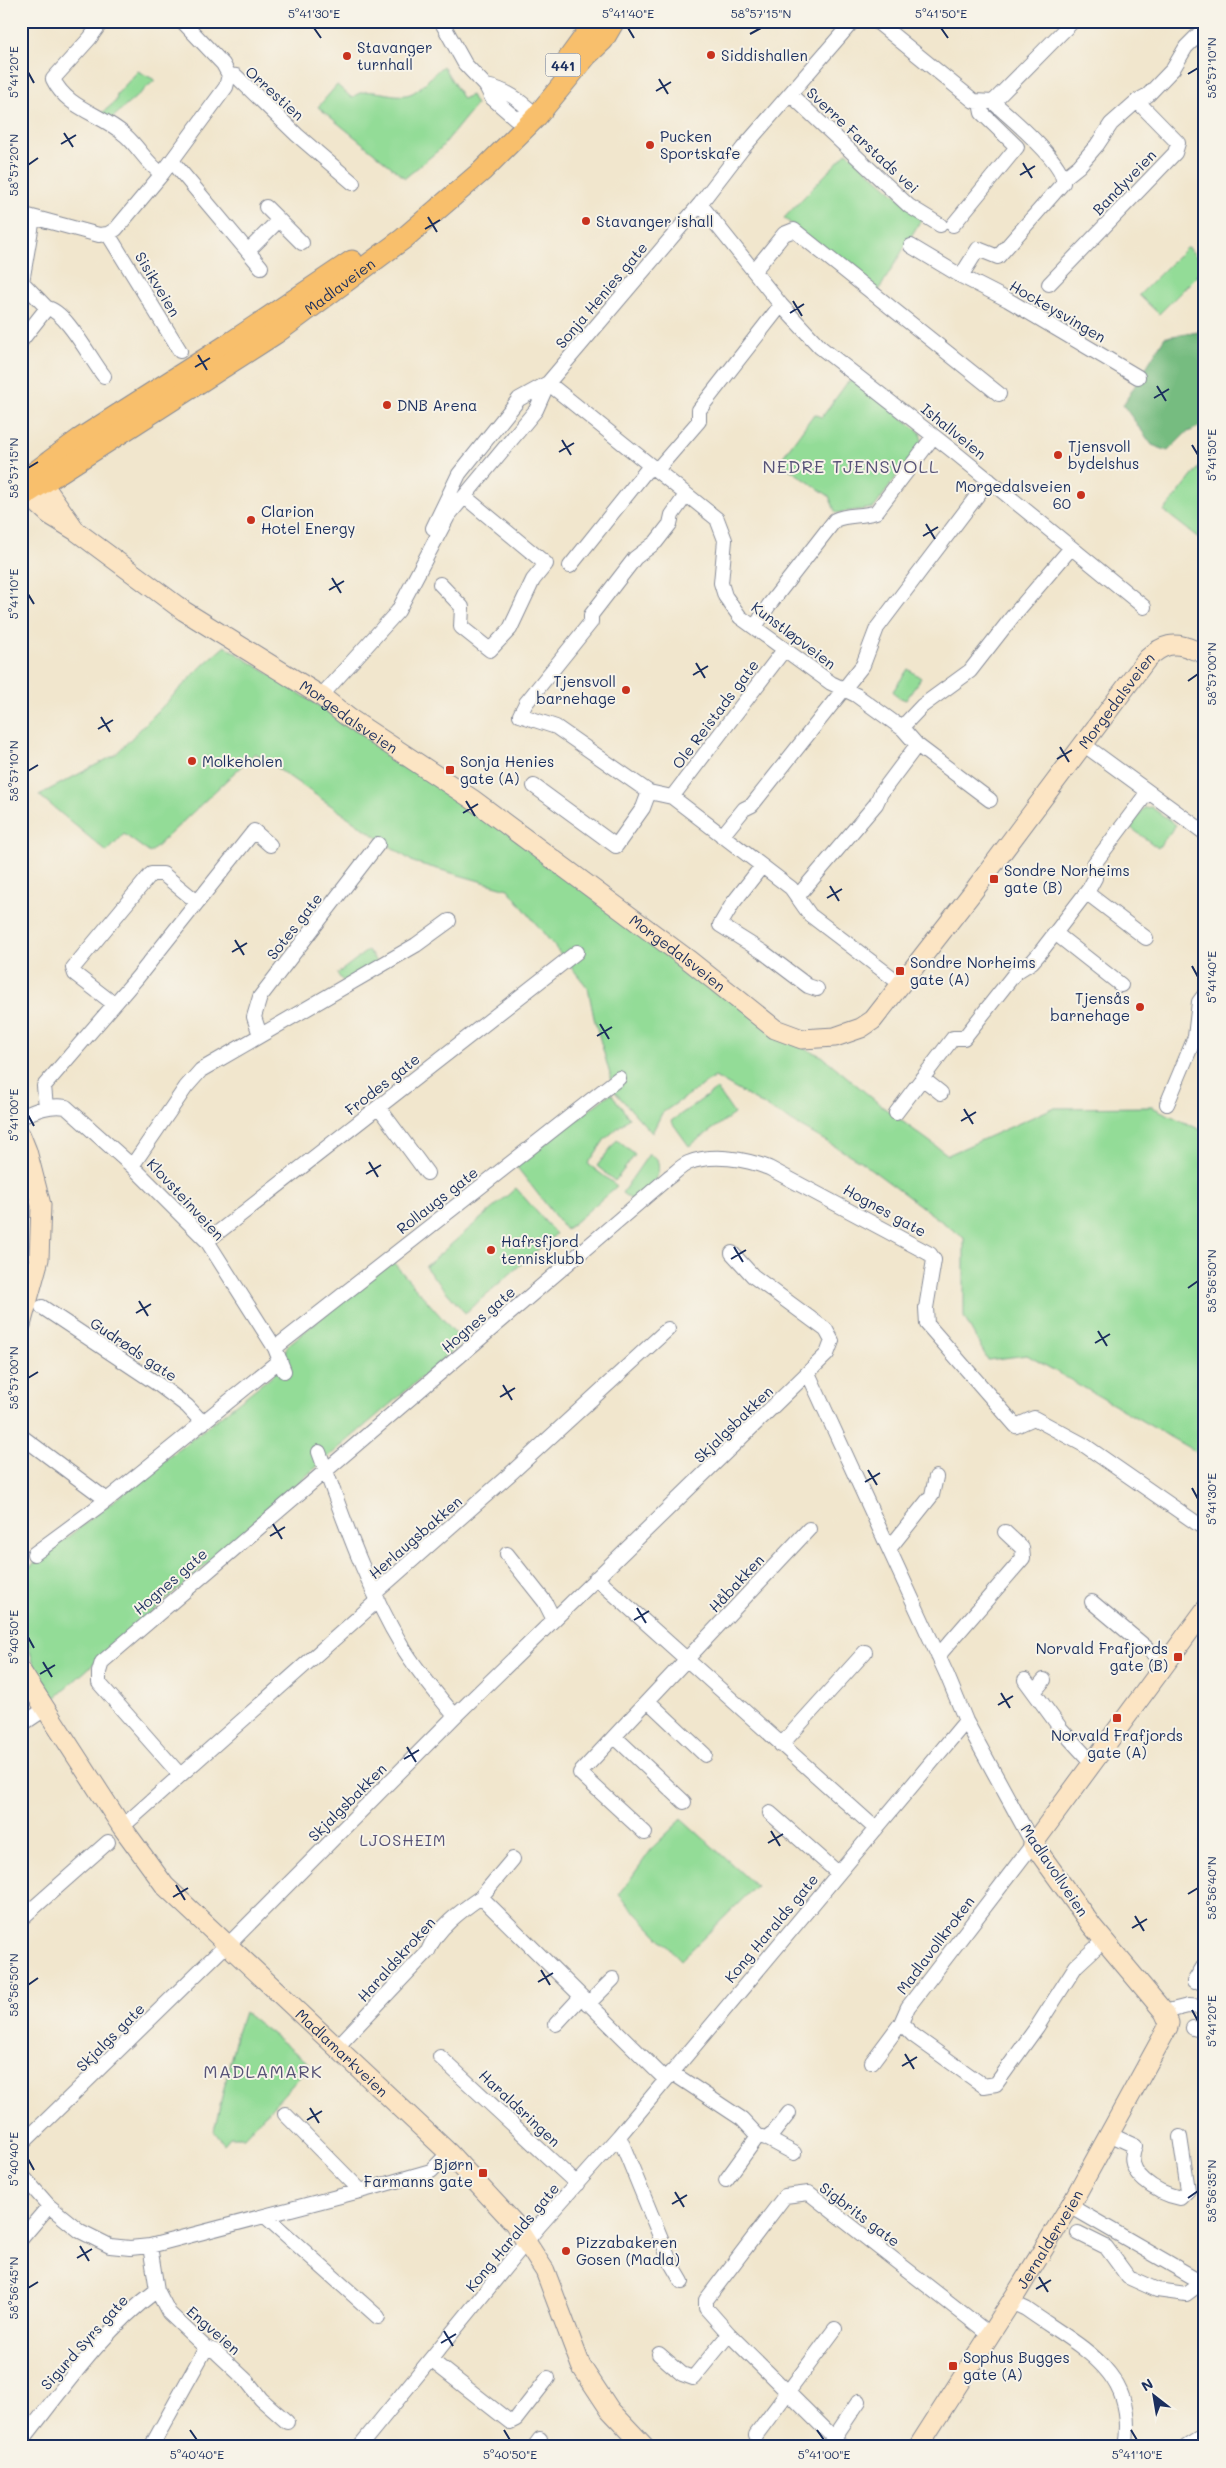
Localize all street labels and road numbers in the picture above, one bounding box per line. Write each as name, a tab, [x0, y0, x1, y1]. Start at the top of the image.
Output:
road number: 441	[546, 54, 580, 76]
street label: Orrestien	[241, 61, 309, 125]
street label: Sverre Farstads vei	[803, 83, 923, 197]
street label: Bandyveien	[1088, 145, 1160, 219]
street label: Sonja Henies gate	[551, 238, 651, 352]
street label: Sisikveien	[131, 248, 185, 320]
street label: Madlaveien	[300, 253, 379, 319]
street label: Hockeysvingen	[1006, 275, 1110, 347]
street label: Ishallveien	[917, 398, 991, 464]
street label: Kunstløpveien	[748, 597, 840, 673]
street label: Morgedalsveien	[1073, 647, 1158, 753]
street label: Ole Reistads gate	[667, 655, 763, 773]
street label: Morgedalsveien	[296, 675, 402, 758]
street label: Sotes gate	[262, 889, 326, 963]
street label: Morgedalsveien	[626, 910, 730, 996]
street label: Frodes gate	[341, 1049, 423, 1119]
street label: Klovsteinveien	[143, 1154, 229, 1244]
street label: Rollaugs gate	[392, 1162, 482, 1238]
street label: Hognes gate	[840, 1179, 930, 1241]
street label: Hognes gate	[437, 1281, 519, 1357]
street label: Gudrøds gate	[87, 1312, 181, 1386]
street label: Skjalgsbakken	[689, 1381, 777, 1467]
street label: Herlaugsbakken	[364, 1491, 466, 1583]
street label: Hognes gate	[129, 1543, 211, 1619]
street label: Håbakken	[704, 1550, 768, 1616]
street label: Skjalgsbakken	[304, 1759, 390, 1845]
street label: Madlavollveien	[1017, 1820, 1093, 1920]
street label: Kong Haralds gate	[720, 1869, 822, 1987]
street label: Madlavollkroken	[891, 1892, 979, 1998]
street label: Haraldskroken	[353, 1912, 439, 2006]
street label: Skjalgs gate	[71, 1998, 149, 2076]
street label: Madlamarkveien	[292, 2004, 393, 2101]
street label: Haraldsringen	[475, 2065, 565, 2151]
street label: Sigbrits gate	[816, 2177, 904, 2251]
street label: Kong Haralds gate	[461, 2178, 563, 2296]
street label: Jernalderveien	[1012, 2186, 1087, 2292]
street label: Sigurd Syrs gate	[36, 2290, 132, 2394]
street label: Engveien	[183, 2301, 245, 2359]

